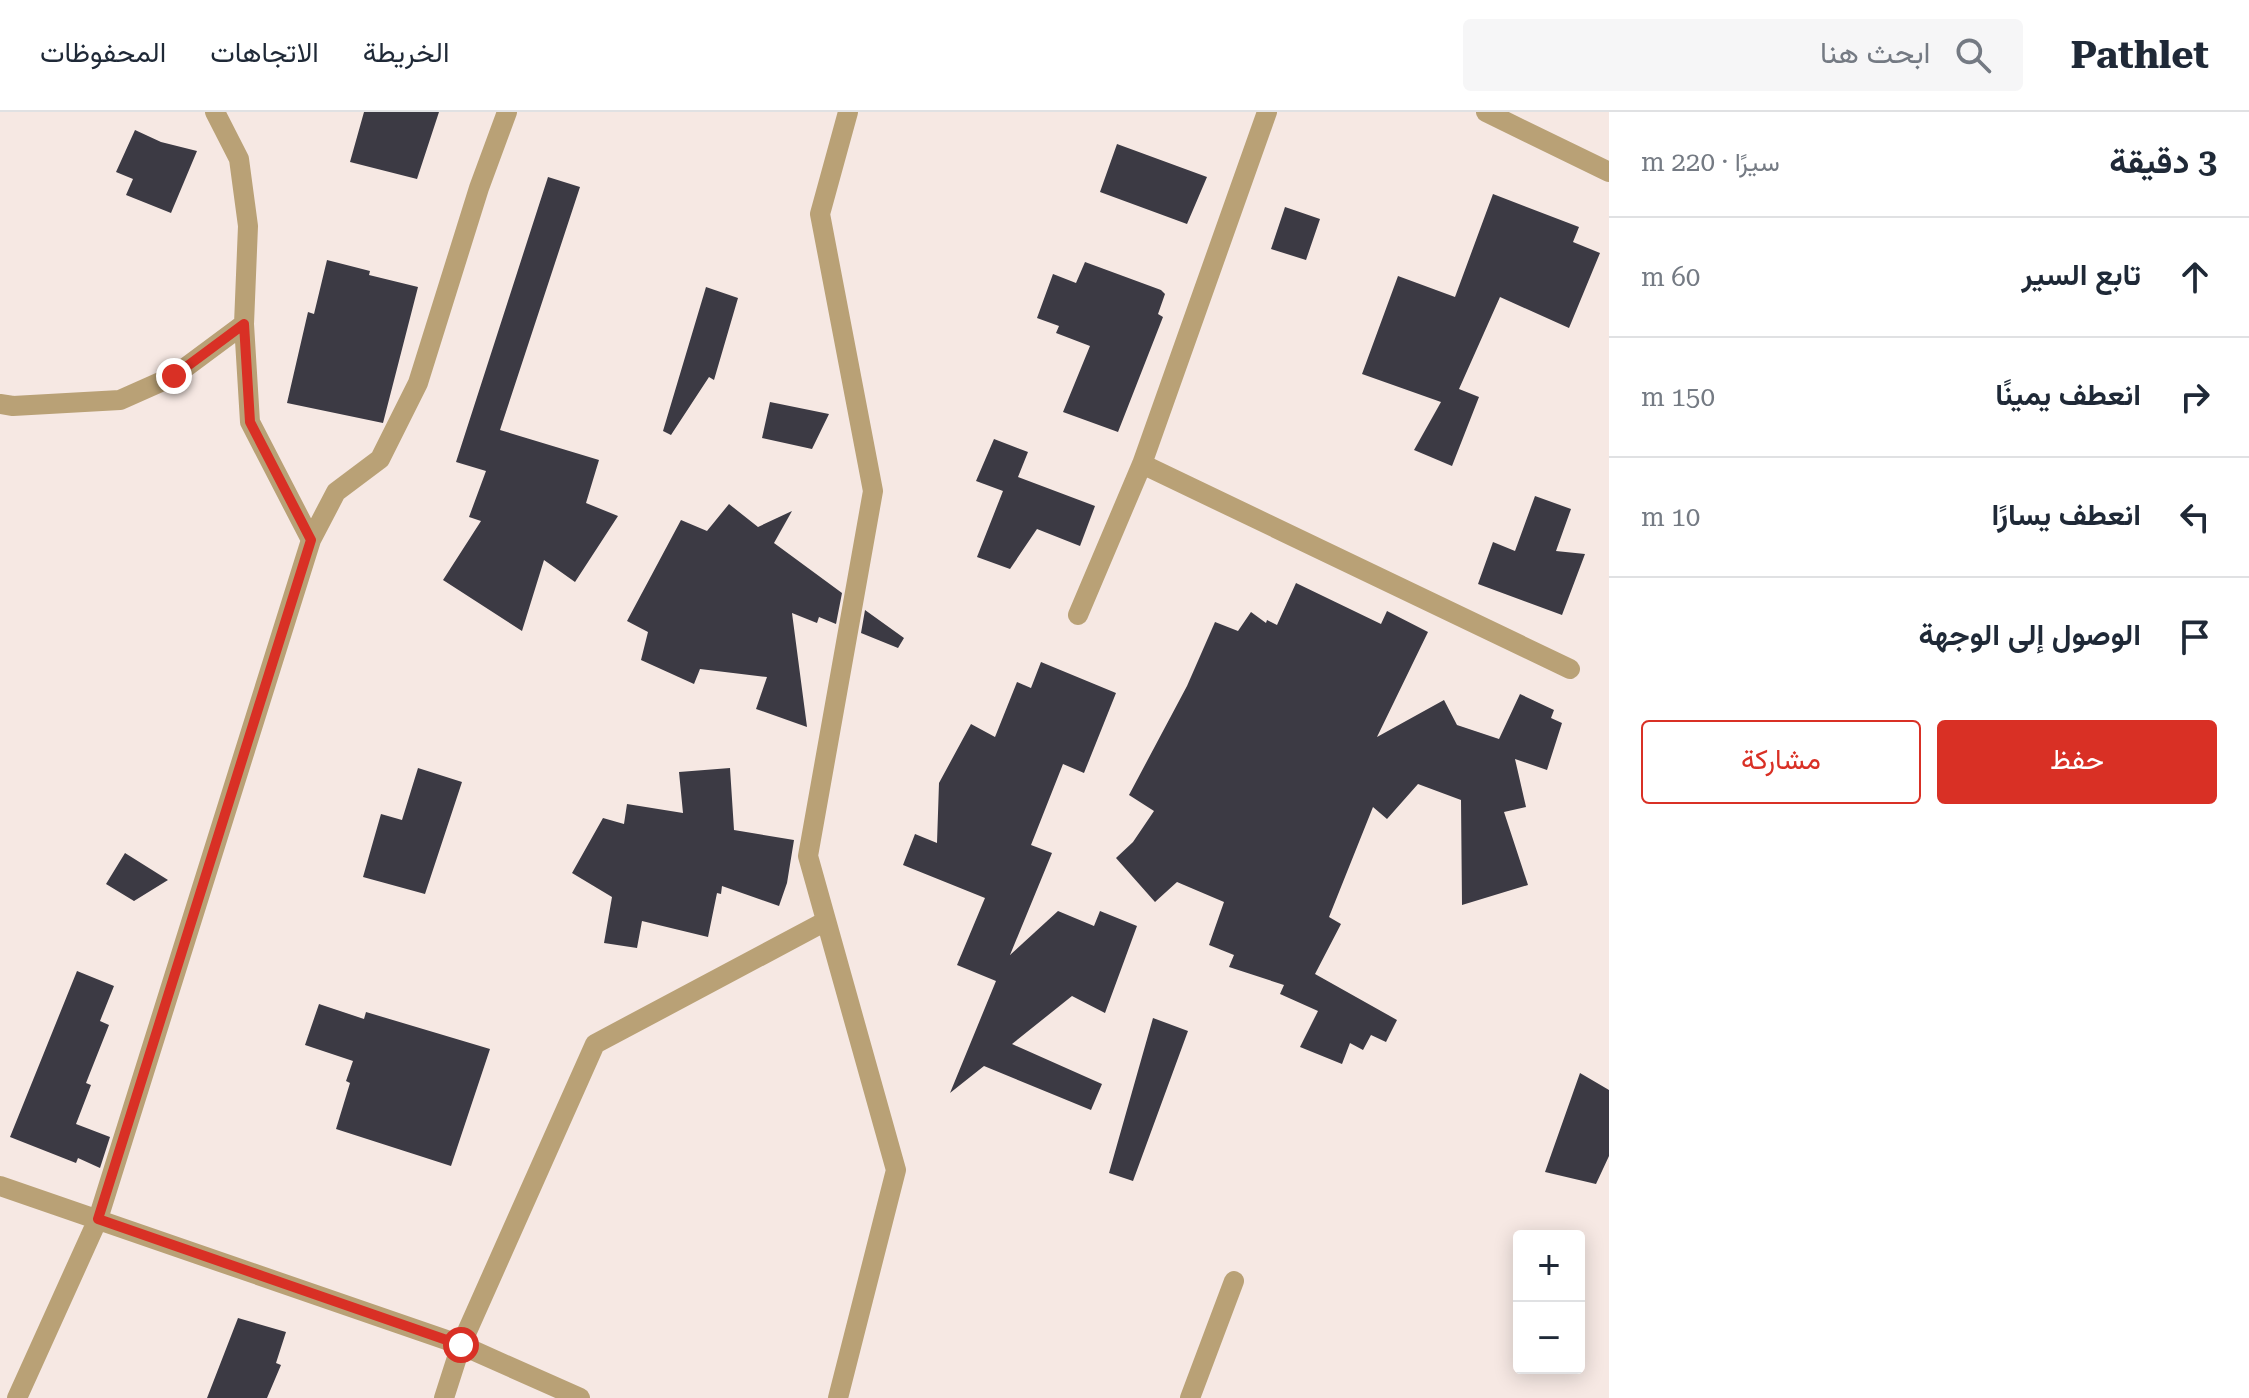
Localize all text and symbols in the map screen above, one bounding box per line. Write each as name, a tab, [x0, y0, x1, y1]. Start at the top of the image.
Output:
search box	[1463, 19, 2023, 91]
icon: search	[1951, 33, 1995, 77]
text: Pathlet	[2071, 33, 2209, 77]
text: ابحث هنا	[1820, 35, 1931, 70]
text: المحفوظات	[40, 36, 166, 69]
text: الاتجاهات	[210, 36, 319, 69]
text: الخريطة	[363, 36, 449, 69]
text: 3 دقيقة	[2109, 141, 2217, 181]
text: سيرًا · 220 m	[1641, 147, 1780, 177]
icon: ahead	[2173, 255, 2217, 299]
text: تابع السير	[2022, 257, 2141, 292]
text: 60 m	[1641, 262, 1700, 292]
route end	[156, 358, 192, 394]
icon: right	[2173, 375, 2217, 419]
text: انعطف يمينًا	[1995, 377, 2141, 412]
text: 150 m	[1641, 382, 1715, 412]
icon: left	[2173, 495, 2217, 539]
text: انعطف يسارًا	[1991, 497, 2141, 532]
text: 10 m	[1641, 502, 1700, 532]
icon: arrive	[2173, 615, 2217, 659]
text: الوصول إلى الوجهة	[1918, 617, 2141, 652]
button: مشاركة	[1641, 720, 1921, 804]
button: حفظ	[1937, 720, 2217, 804]
map controls	[1513, 1230, 1585, 1374]
button: +	[1513, 1230, 1585, 1302]
button: −	[1513, 1302, 1585, 1374]
route start	[443, 1327, 479, 1363]

